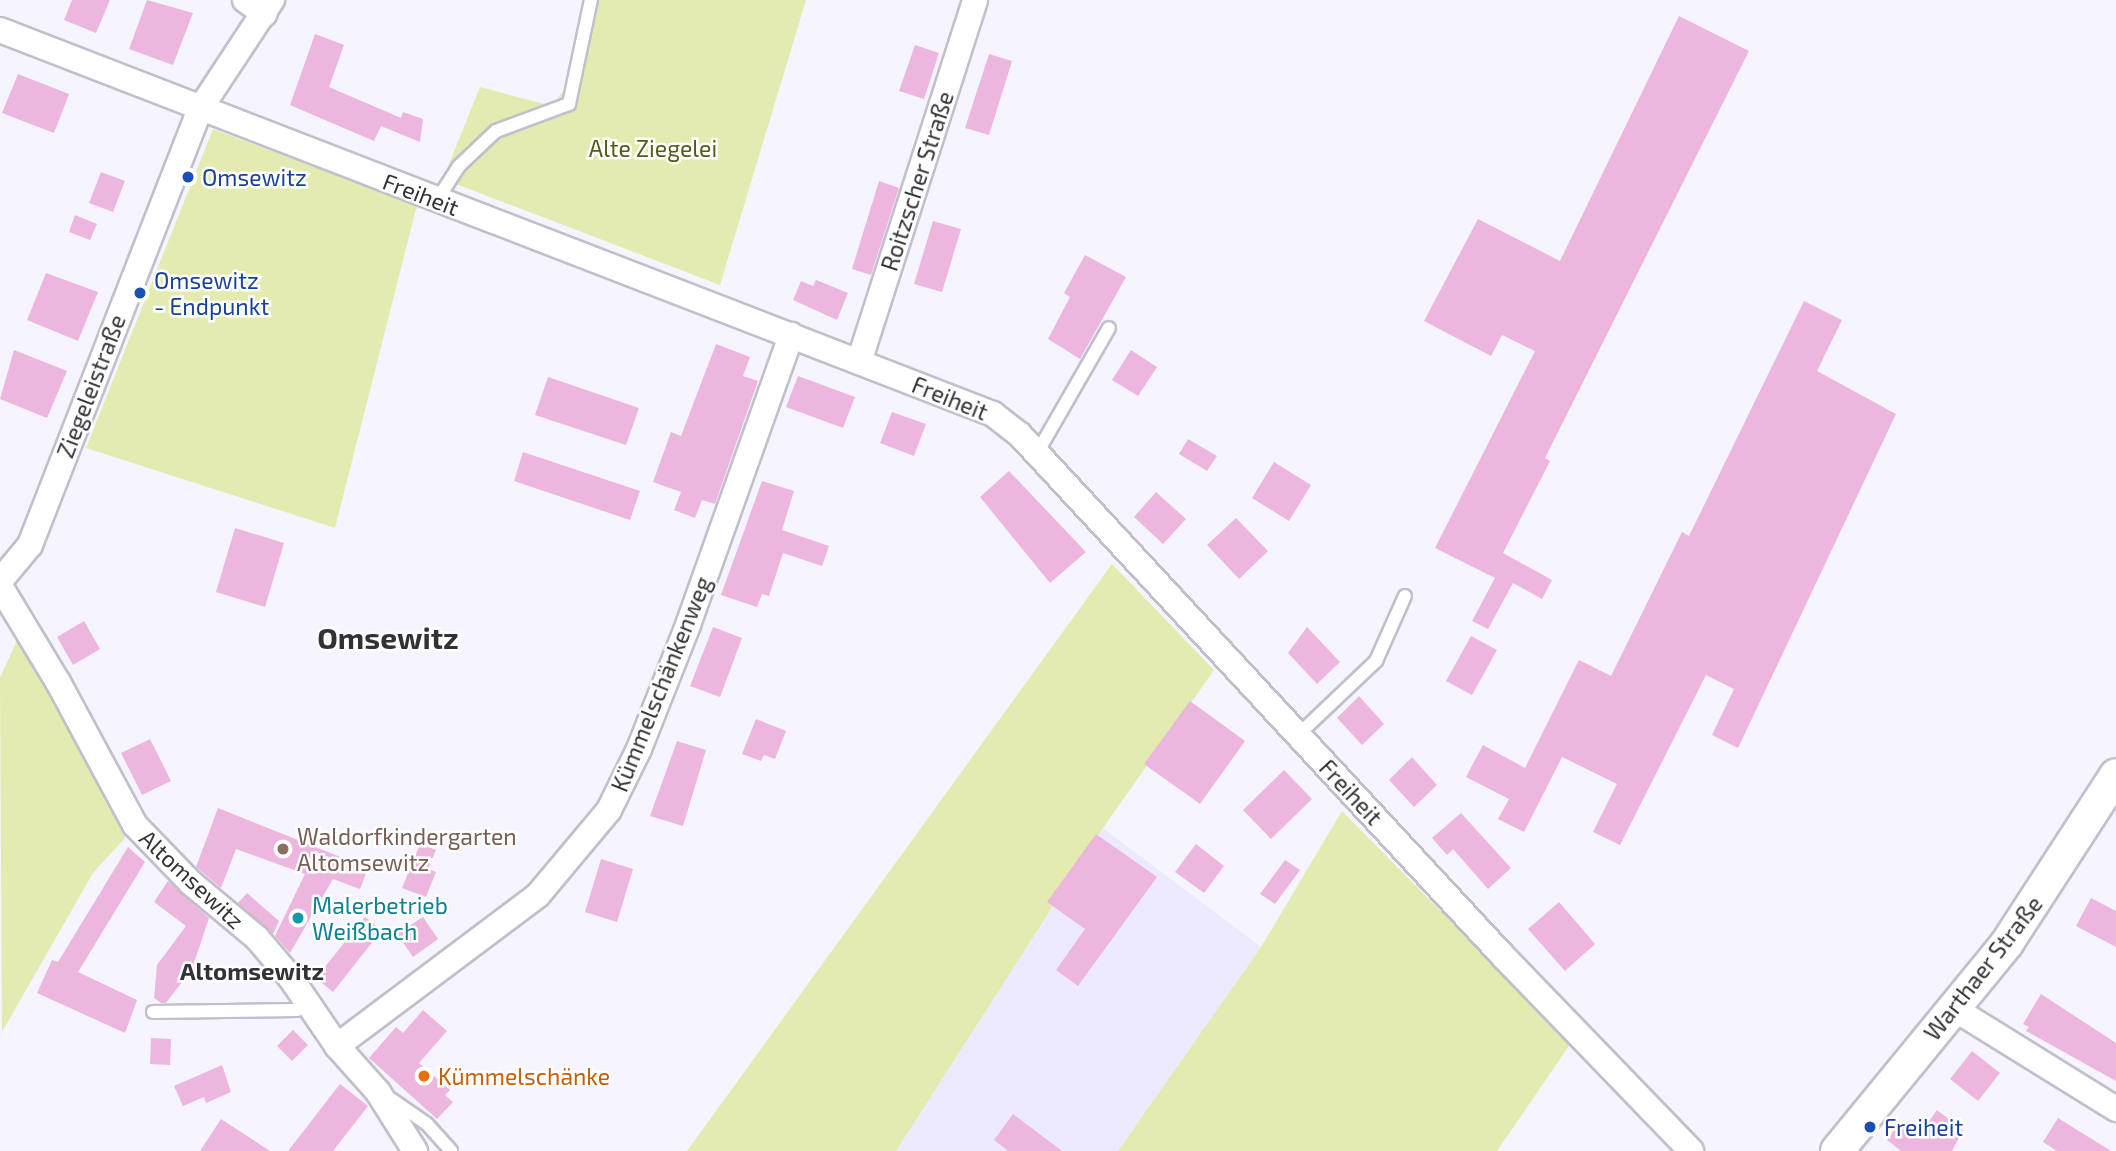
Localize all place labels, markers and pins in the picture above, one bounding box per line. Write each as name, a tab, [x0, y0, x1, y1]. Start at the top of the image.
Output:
place label: Omsewitz	[202, 163, 307, 191]
marker: Omsewitz	[180, 169, 196, 185]
place label: Omsewitz - Endpunkt	[154, 266, 269, 320]
marker: Omsewitz - Endpunkt	[132, 285, 148, 301]
place label: Waldorfkindergarten Altomsewitz	[297, 822, 517, 876]
marker: Waldorfkindergarten Altomsewitz	[275, 841, 291, 857]
place label: Malerbetrieb Weißbach	[312, 891, 448, 945]
marker: Malerbetrieb Weißbach	[290, 910, 306, 926]
place label: Kümmelschänke	[438, 1062, 610, 1090]
marker: Kümmelschänke	[416, 1068, 432, 1084]
place label: Freiheit	[1884, 1113, 1963, 1141]
marker: Freiheit	[1862, 1119, 1878, 1135]

